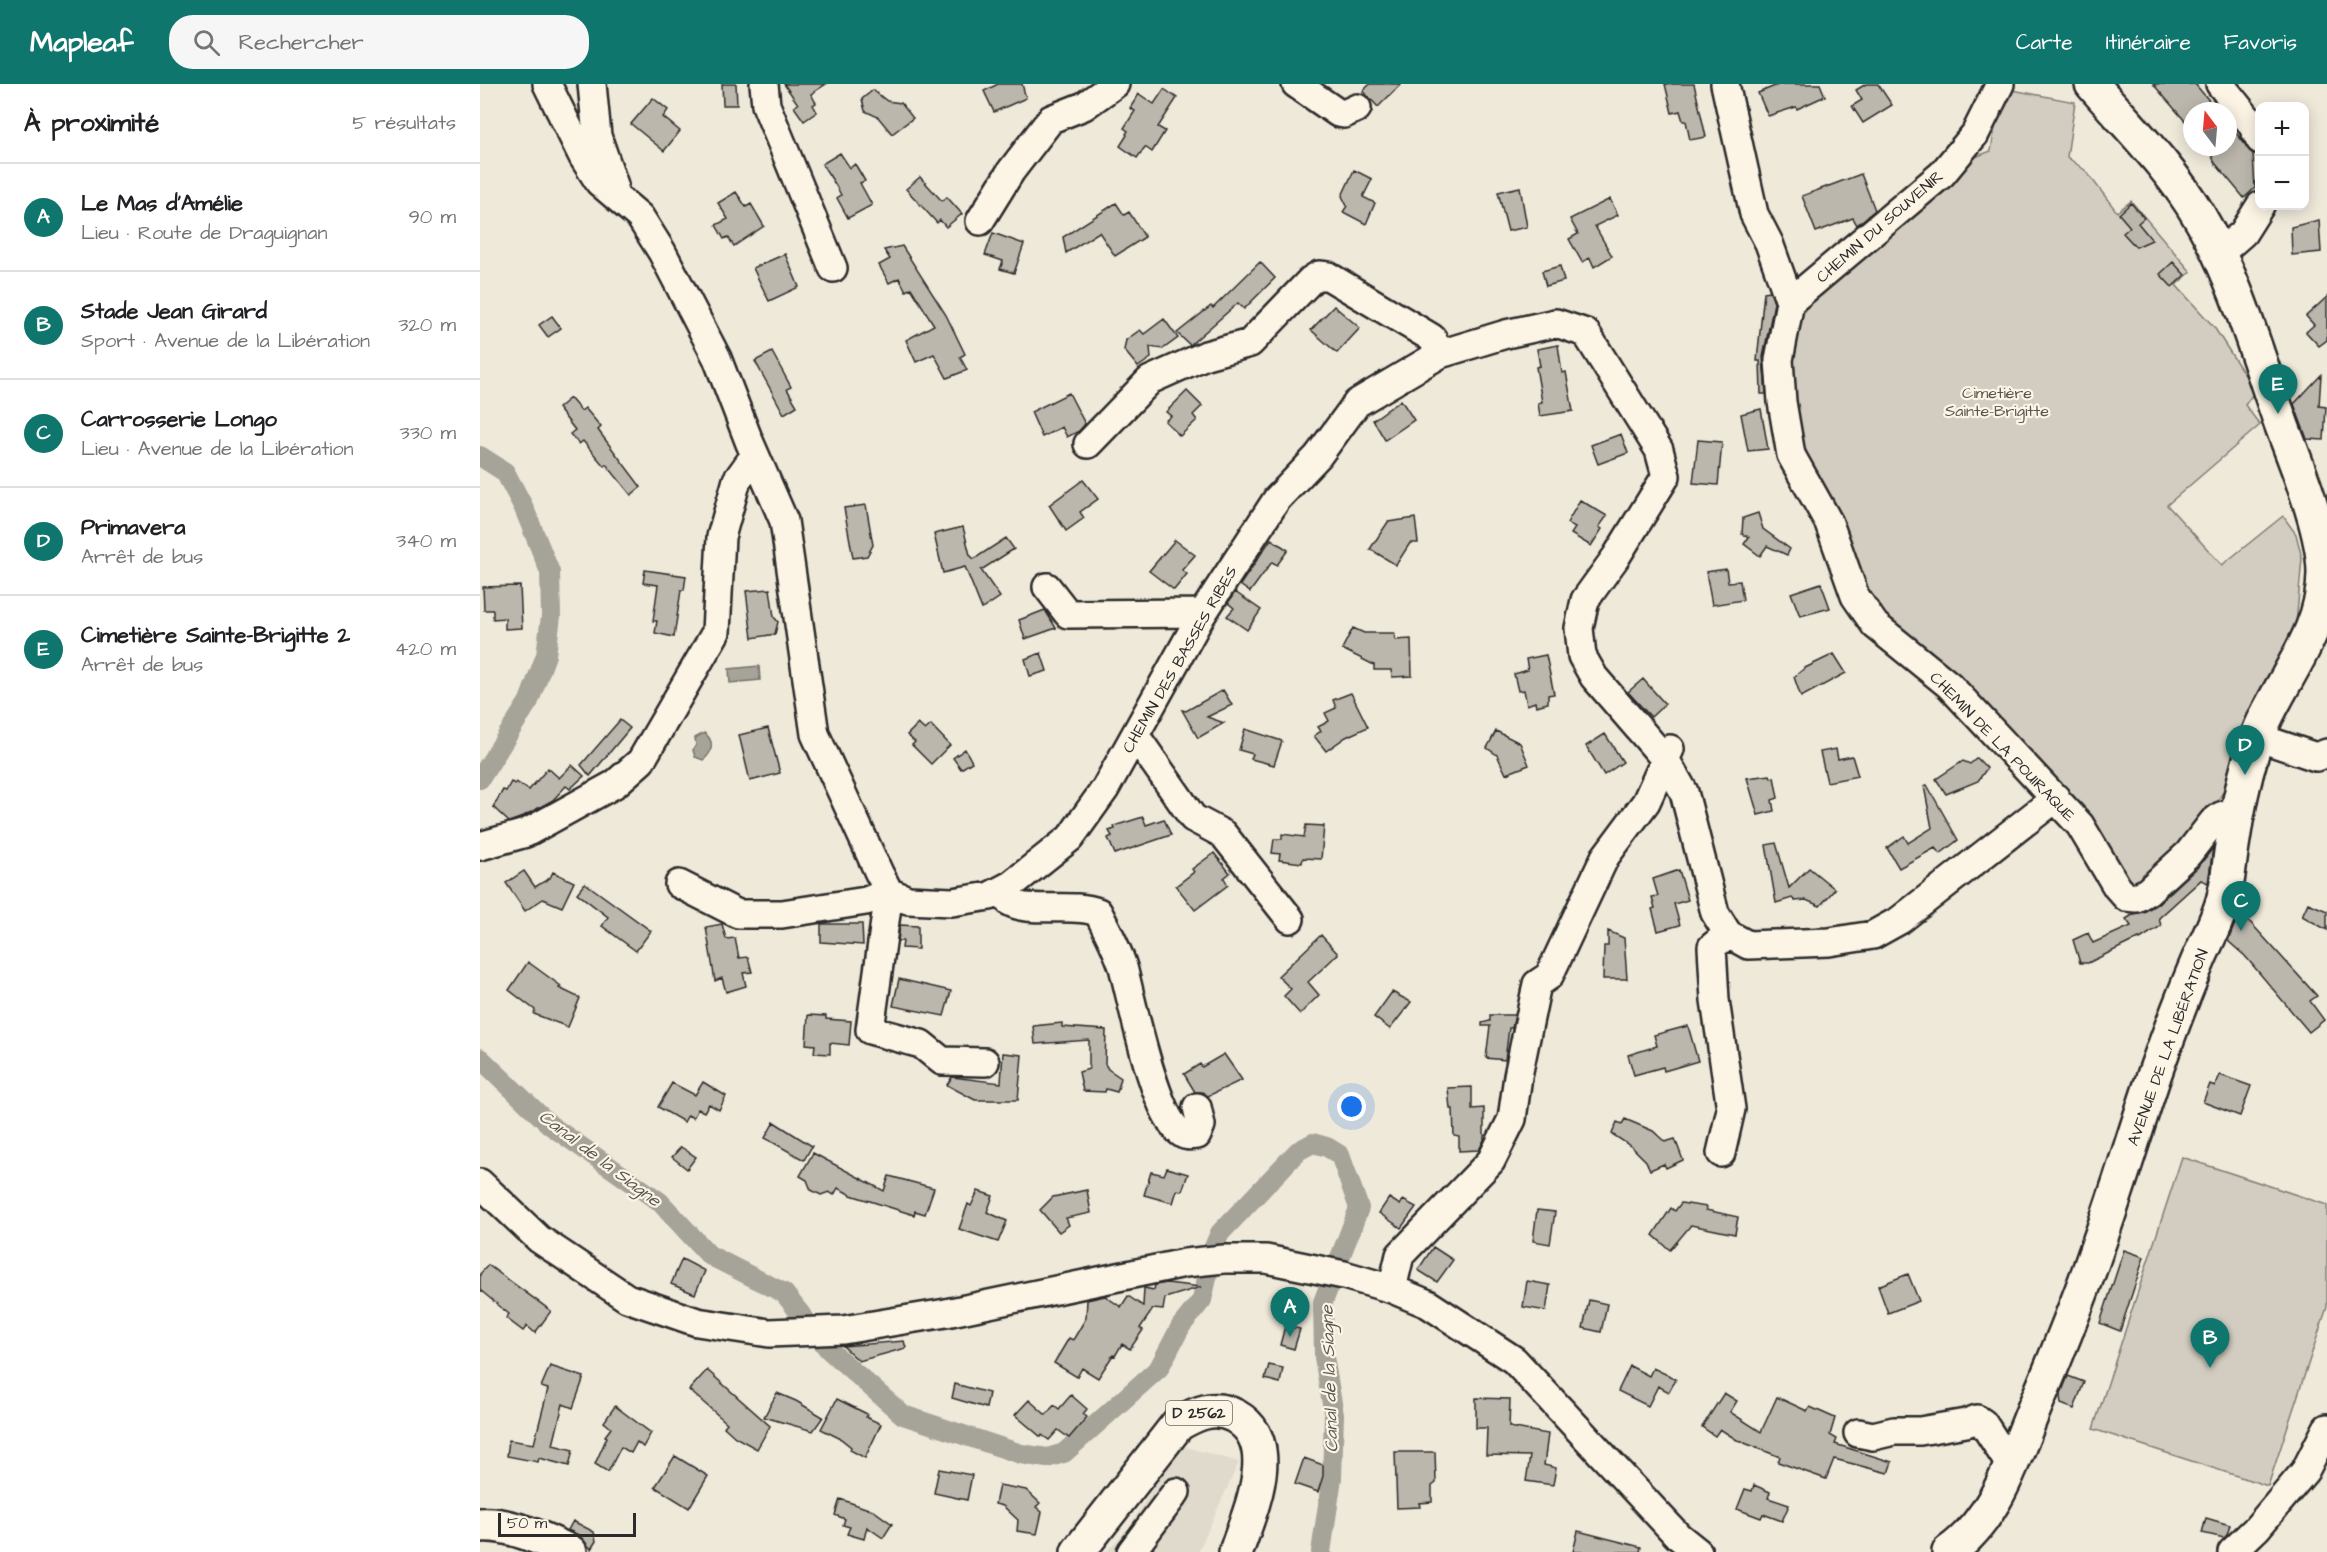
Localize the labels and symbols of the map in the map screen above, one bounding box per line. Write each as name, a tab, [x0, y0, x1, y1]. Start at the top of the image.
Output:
north arrow	[2183, 102, 2237, 156]
street label: CHEMIN DU SOUVENIR	[1811, 165, 1948, 288]
pin: E	[2258, 364, 2298, 414]
park label: Cimetière Sainte-Brigitte	[1945, 382, 2049, 423]
street label: CHEMIN DES BASSES RIBES	[1117, 562, 1242, 757]
street label: CHEMIN DE LA POUIRAQUE	[1925, 667, 2080, 827]
pin: D	[2226, 726, 2264, 775]
pin: C	[2222, 882, 2260, 931]
street label: AVENUE DE LA LIBÉRATION	[2122, 946, 2214, 1149]
your location	[1337, 1092, 1366, 1121]
water label: Canal de la Siagne	[533, 1104, 667, 1214]
pin: A	[1270, 1288, 1310, 1337]
water label: Canal de la Siagne	[1314, 1304, 1346, 1453]
pin: B	[2190, 1318, 2230, 1368]
road number: D 2562	[1166, 1401, 1232, 1425]
scale bar	[498, 1510, 636, 1538]

